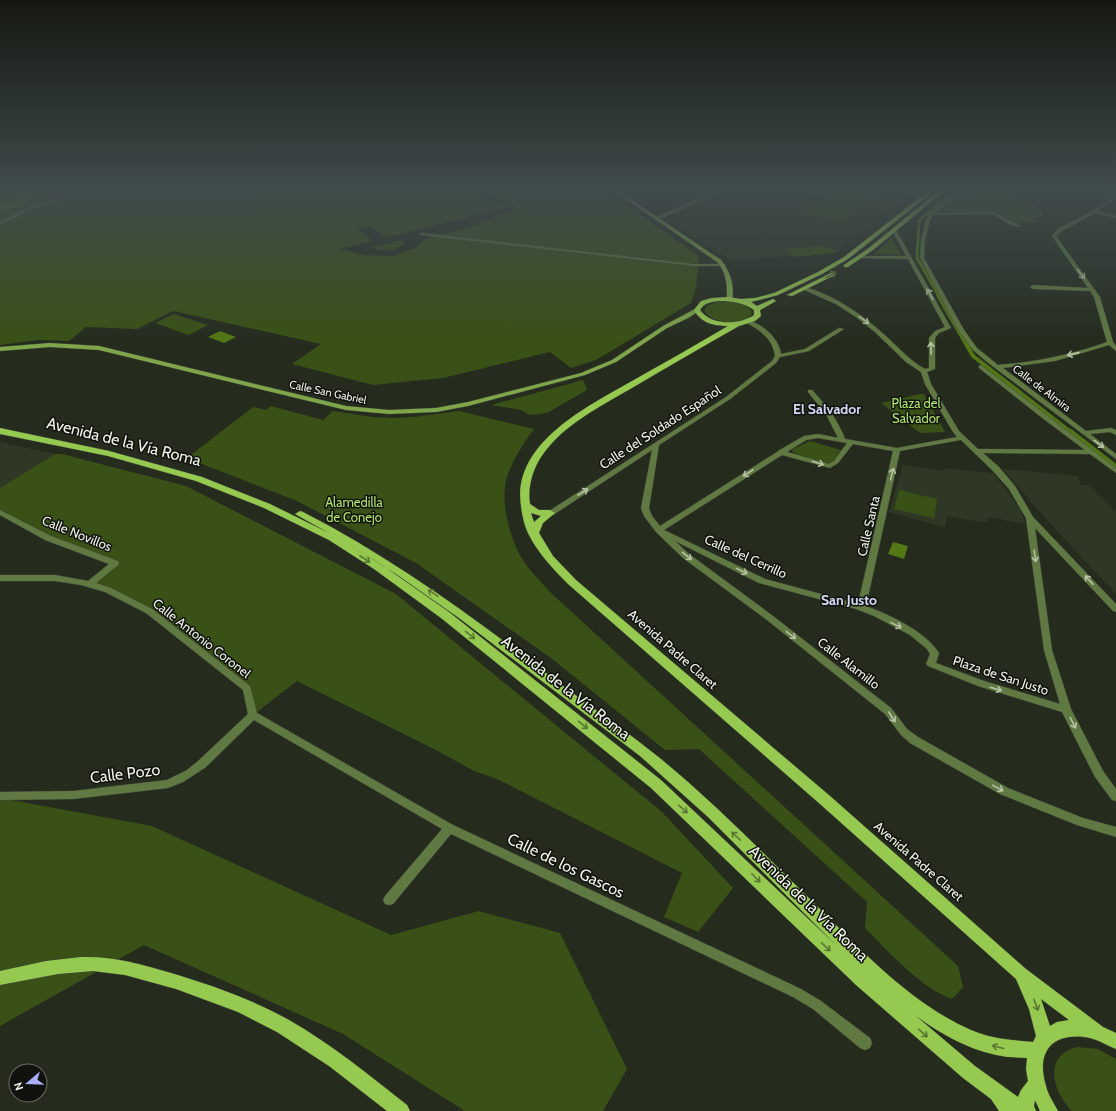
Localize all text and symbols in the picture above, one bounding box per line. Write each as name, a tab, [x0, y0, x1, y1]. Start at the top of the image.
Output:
one-way arrow	[1077, 268, 1085, 279]
one-way arrow	[825, 270, 837, 278]
one-way arrow	[925, 288, 933, 300]
one-way arrow	[858, 316, 869, 324]
one-way arrow	[928, 342, 935, 355]
one-way arrow	[1067, 351, 1080, 359]
street label: Calle de Almira	[1010, 362, 1075, 415]
street label: Calle San Gabriel	[288, 377, 368, 407]
street label: Calle del Soldado Español	[596, 382, 724, 472]
park label: Plaza del Salvador	[892, 395, 941, 426]
district label: El Salvador	[793, 400, 861, 418]
street label: Avenida de la Vía Roma	[45, 413, 203, 470]
one-way arrow	[1093, 439, 1104, 448]
one-way arrow	[811, 460, 824, 467]
one-way arrow	[742, 468, 753, 477]
one-way arrow	[888, 468, 896, 481]
one-way arrow	[577, 487, 589, 495]
street label: Calle Santa	[853, 493, 883, 558]
park label: Alamedilla de Conejo	[325, 494, 384, 526]
street label: Calle Novillos	[40, 512, 115, 554]
street label: Calle del Cerrillo	[702, 531, 790, 581]
one-way arrow	[1031, 549, 1039, 562]
one-way arrow	[682, 552, 693, 561]
one-way arrow	[359, 554, 370, 563]
one-way arrow	[735, 568, 747, 575]
one-way arrow	[1085, 575, 1094, 585]
one-way arrow	[428, 589, 439, 597]
district label: San Justo	[821, 591, 877, 609]
street label: Calle Antonio Coronel	[150, 595, 254, 681]
street label: Avenida Padre Claret	[625, 606, 722, 693]
one-way arrow	[890, 622, 902, 629]
one-way arrow	[464, 630, 475, 639]
street label: Avenida de la Vía Roma	[497, 631, 634, 744]
one-way arrow	[785, 631, 796, 639]
street label: Calle Alamillo	[815, 634, 883, 692]
street label: Plaza de San Justo	[951, 652, 1051, 698]
one-way arrow	[989, 686, 1002, 694]
one-way arrow	[887, 711, 896, 722]
one-way arrow	[1070, 717, 1077, 729]
one-way arrow	[578, 720, 589, 729]
street label: Calle Pozo	[89, 760, 161, 787]
one-way arrow	[992, 785, 1004, 793]
one-way arrow	[678, 804, 688, 813]
street label: Avenida Padre Claret	[871, 818, 968, 905]
street label: Calle de los Gascos	[504, 829, 628, 902]
one-way arrow	[731, 831, 741, 841]
street label: Avenida de la Vía Roma	[745, 841, 872, 965]
one-way arrow	[752, 873, 761, 883]
one-way arrow	[821, 942, 831, 951]
one-way arrow	[1033, 998, 1041, 1010]
one-way arrow	[918, 1029, 929, 1038]
one-way arrow	[991, 1043, 1004, 1050]
north arrow	[8, 1063, 48, 1103]
text: N	[11, 1080, 26, 1092]

